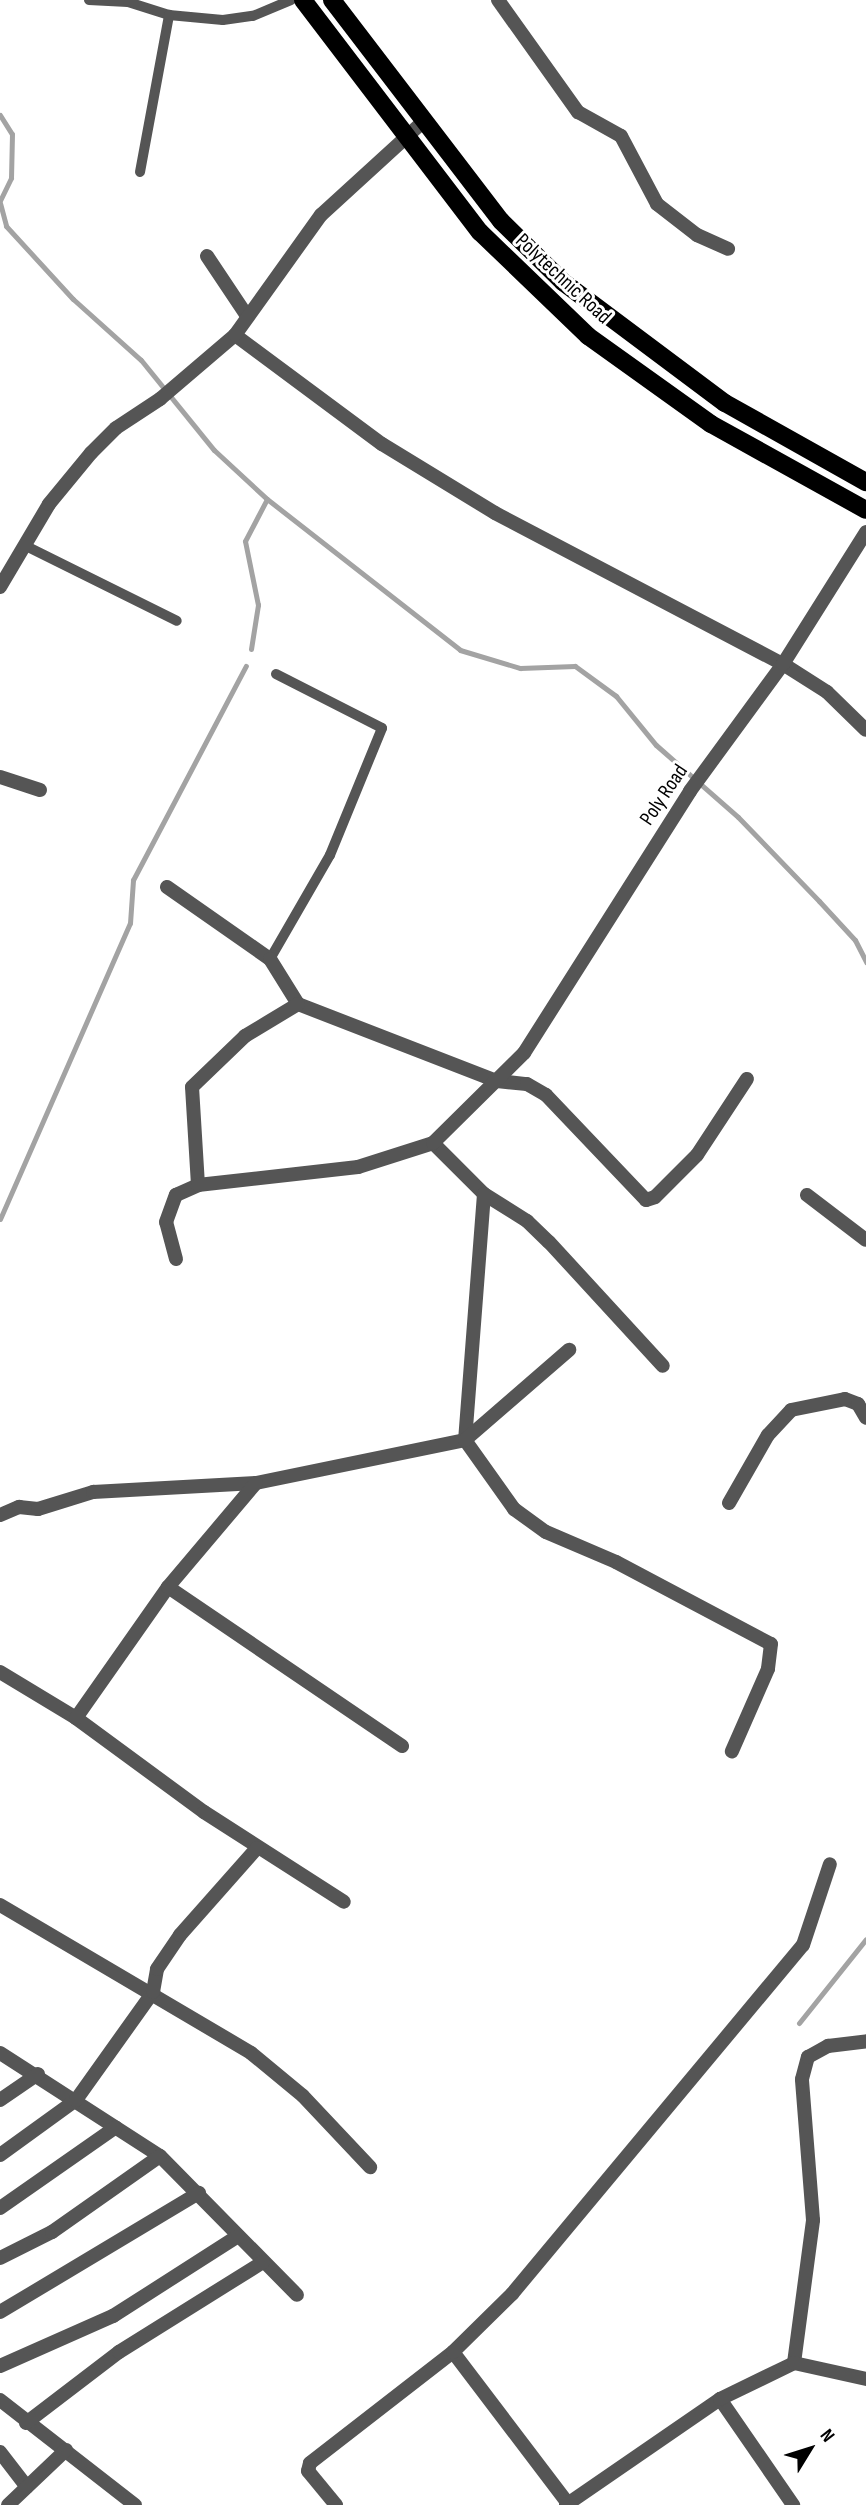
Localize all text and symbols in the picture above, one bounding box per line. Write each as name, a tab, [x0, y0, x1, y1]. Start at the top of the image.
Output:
street label: Polytechnic Road	[510, 228, 616, 330]
street label: Poly Road	[635, 760, 693, 830]
north arrow	[775, 2414, 845, 2484]
text: N	[815, 2425, 839, 2447]

